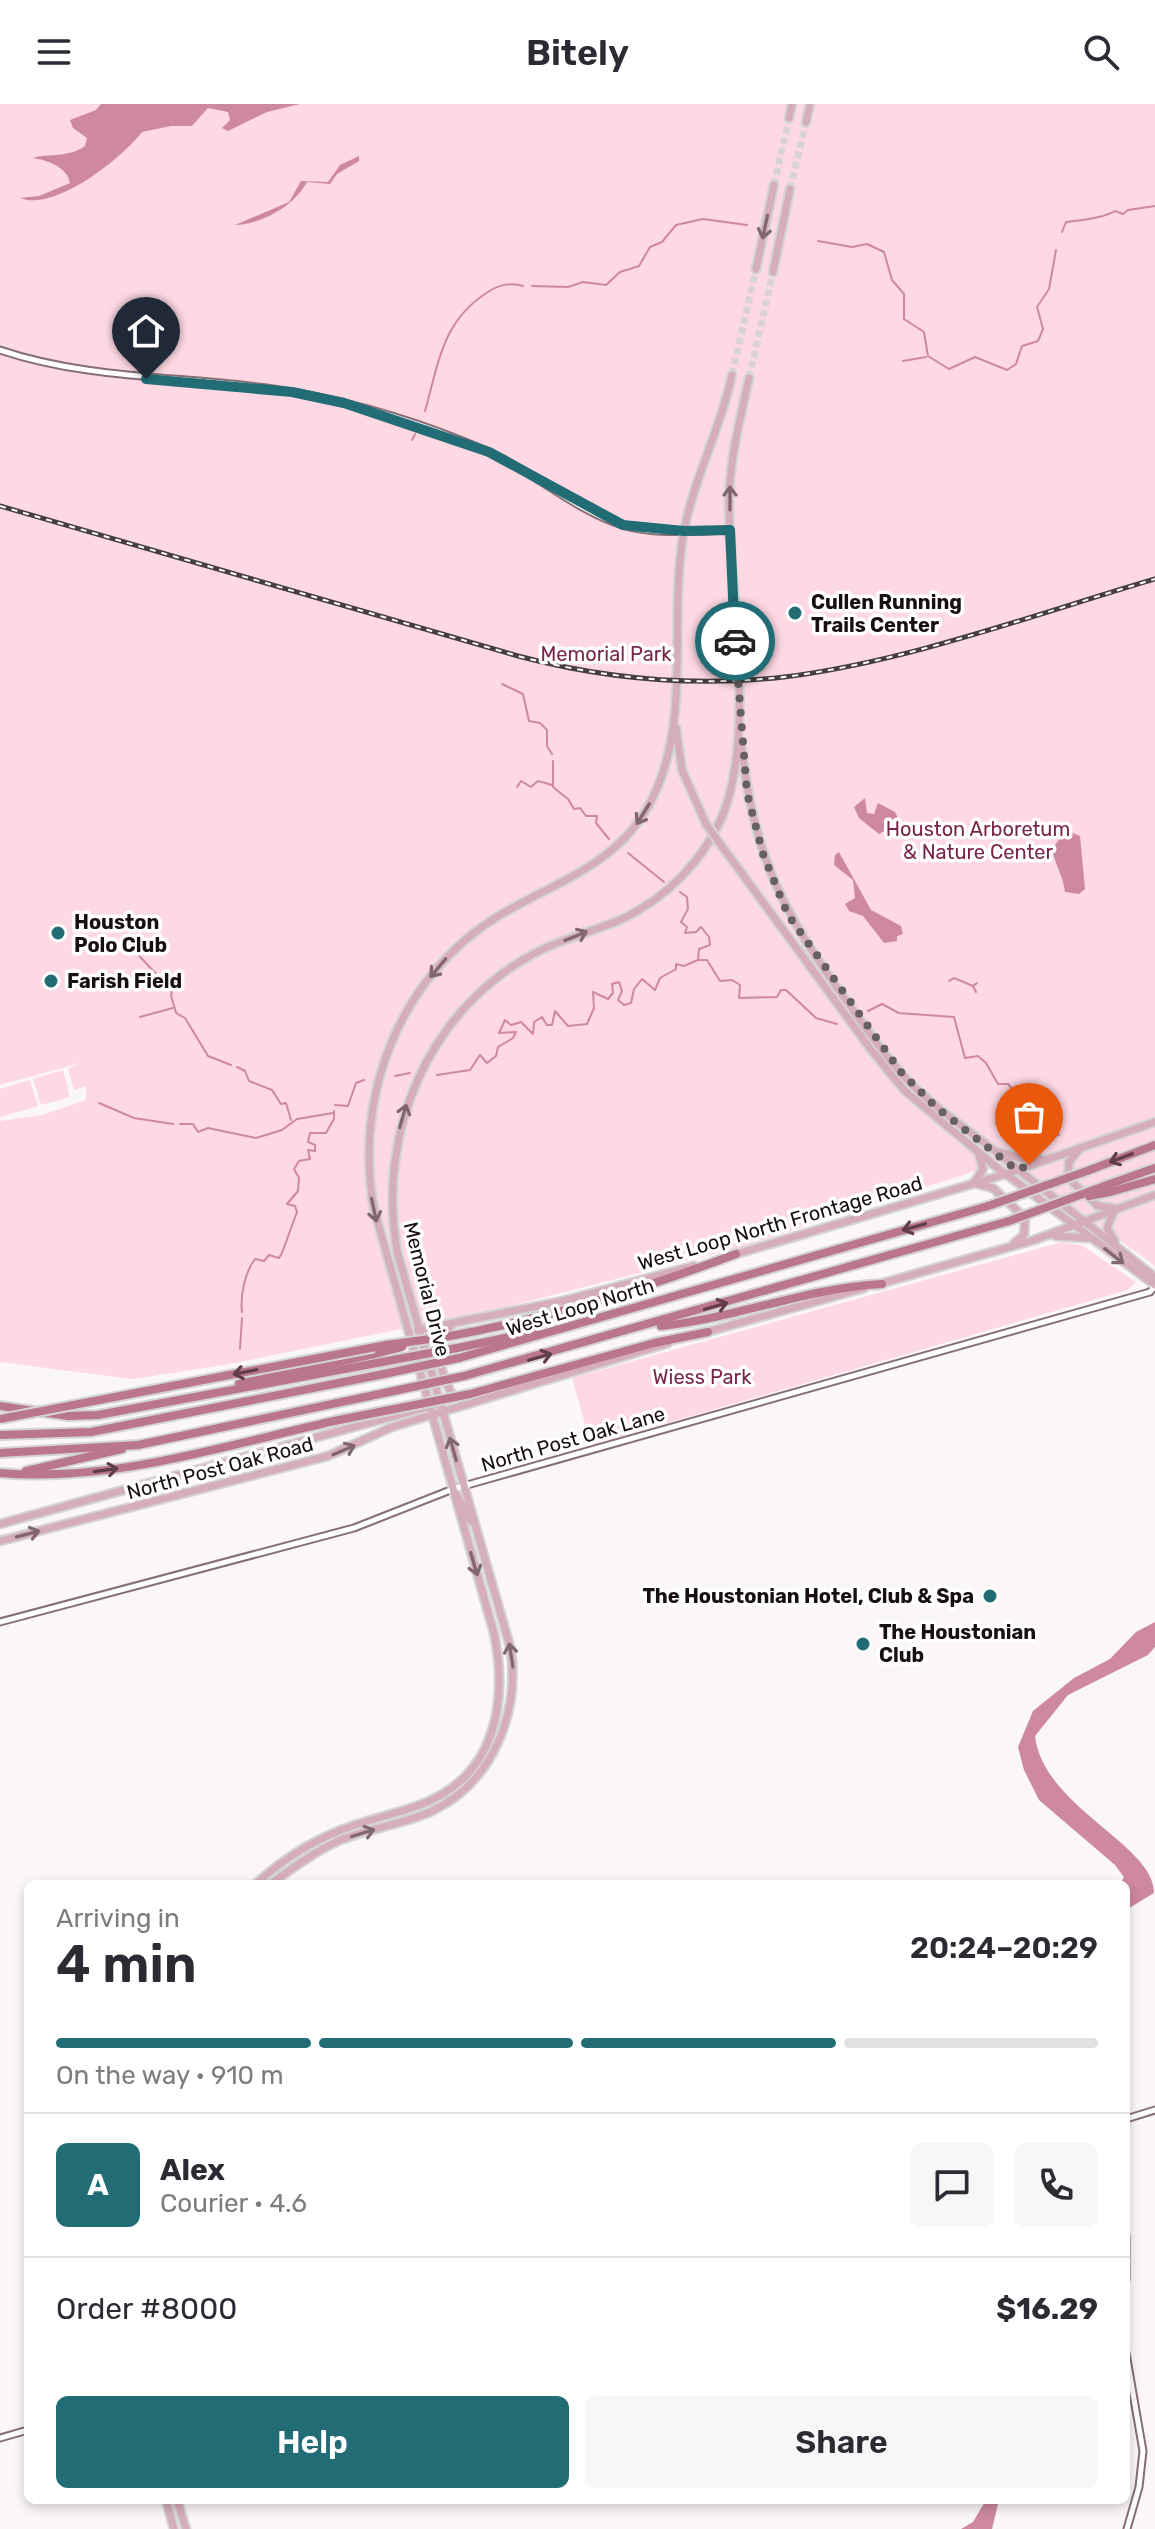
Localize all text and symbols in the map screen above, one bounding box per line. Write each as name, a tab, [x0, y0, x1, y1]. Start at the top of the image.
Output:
icon: menu	[32, 30, 76, 74]
icon: search	[1079, 30, 1123, 74]
text: Bitely	[526, 31, 629, 74]
one-way arrow	[757, 213, 772, 239]
pin	[112, 297, 180, 379]
icon: home	[124, 309, 168, 353]
one-way arrow	[722, 485, 737, 512]
place label: Cullen Running Trails Center	[811, 590, 962, 637]
courier	[695, 601, 775, 681]
marker: Cullen Running Trails Center	[786, 604, 804, 622]
icon: car	[713, 619, 757, 663]
park label: Memorial Park	[540, 642, 672, 666]
one-way arrow	[635, 802, 651, 825]
park label: Houston Arboretum & Nature Center	[886, 817, 1070, 864]
place label: Houston Polo Club	[74, 910, 167, 957]
marker: Houston Polo Club	[49, 924, 67, 942]
one-way arrow	[563, 927, 588, 942]
one-way arrow	[430, 957, 448, 978]
place label: Farish Field	[67, 969, 182, 993]
marker: Farish Field	[42, 972, 60, 990]
pin	[995, 1083, 1063, 1165]
icon: bag	[1007, 1095, 1051, 1139]
one-way arrow	[397, 1104, 412, 1130]
one-way arrow	[1109, 1152, 1134, 1166]
street label: West Loop North Frontage Road	[635, 1171, 925, 1275]
one-way arrow	[367, 1196, 382, 1222]
street label: Memorial Drive	[399, 1219, 455, 1359]
one-way arrow	[901, 1220, 927, 1235]
one-way arrow	[1103, 1248, 1124, 1265]
street label: West Loop North	[503, 1273, 657, 1341]
one-way arrow	[702, 1298, 728, 1313]
one-way arrow	[526, 1348, 552, 1363]
one-way arrow	[233, 1365, 258, 1380]
park label: Wiess Park	[653, 1365, 752, 1389]
street label: North Post Oak Lane	[478, 1401, 668, 1477]
street label: North Post Oak Road	[124, 1432, 316, 1504]
one-way arrow	[445, 1436, 460, 1462]
one-way arrow	[331, 1442, 356, 1456]
one-way arrow	[93, 1462, 118, 1477]
one-way arrow	[15, 1525, 40, 1540]
one-way arrow	[467, 1550, 482, 1576]
place label: The Houstonian Hotel, Club & Spa	[642, 1584, 974, 1608]
marker: The Houstonian Hotel, Club & Spa	[981, 1587, 999, 1605]
place label: The Houstonian Club	[879, 1620, 1036, 1667]
marker: The Houstonian Club	[854, 1635, 872, 1653]
one-way arrow	[502, 1643, 517, 1668]
one-way arrow	[349, 1825, 375, 1840]
text: Arriving in	[56, 1903, 180, 1934]
text: 20:24–20:29	[910, 1930, 1098, 1966]
text: 4 min	[56, 1933, 197, 1995]
text: On the way · 910 m	[56, 2060, 284, 2091]
button: chat	[910, 2143, 994, 2227]
button: phone	[1014, 2143, 1098, 2227]
text: Alex	[160, 2152, 225, 2188]
text: A	[87, 2167, 109, 2203]
text: Courier · 4.6	[160, 2188, 307, 2219]
text: Order #8000	[56, 2291, 237, 2327]
text: $16.29	[996, 2291, 1098, 2327]
button: Help	[56, 2396, 569, 2488]
button: Share	[585, 2396, 1098, 2488]

